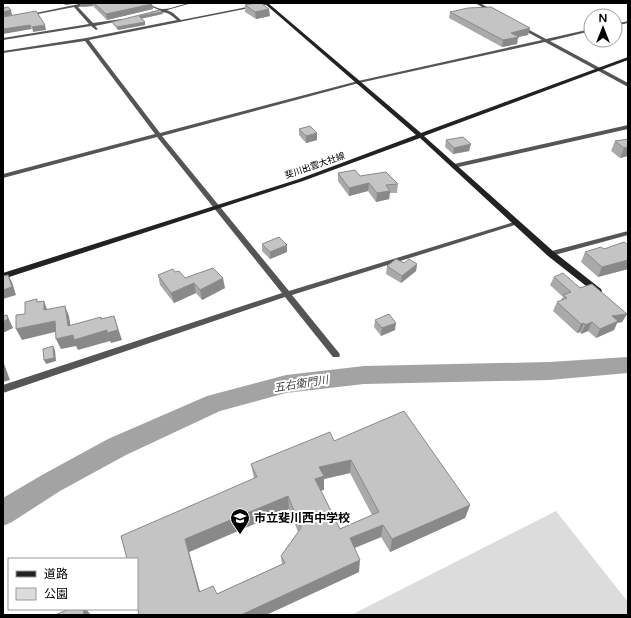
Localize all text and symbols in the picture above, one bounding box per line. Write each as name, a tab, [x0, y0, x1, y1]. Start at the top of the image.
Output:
north arrow	[583, 8, 623, 48]
text: N	[599, 12, 607, 25]
street label: 斐川出雲大社線	[283, 150, 348, 181]
water label: 五右衛門川	[273, 373, 330, 395]
school or university icon: 市立斐川西中学校	[229, 507, 251, 535]
place label: 市立斐川西中学校	[254, 511, 350, 525]
legend	[8, 558, 138, 610]
text: 道路	[44, 567, 68, 581]
text: 公園	[44, 587, 68, 601]

